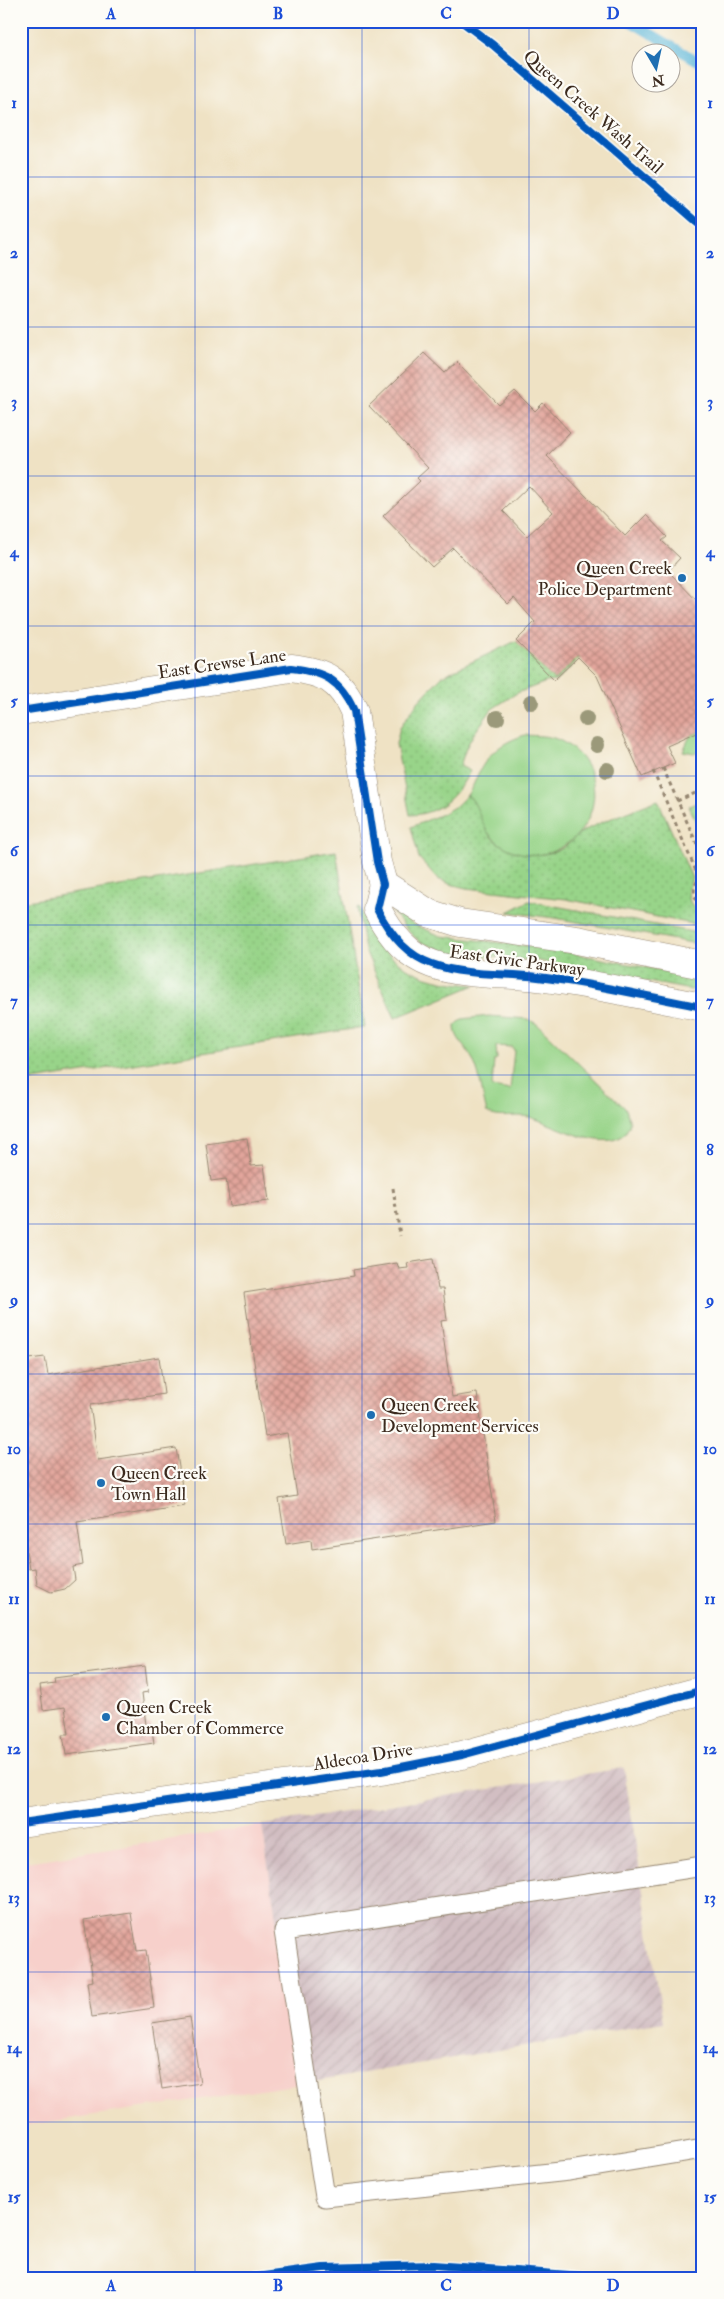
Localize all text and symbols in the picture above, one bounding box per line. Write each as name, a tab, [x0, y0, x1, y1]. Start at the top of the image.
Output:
text: A	[105, 4, 117, 24]
text: B	[273, 4, 283, 24]
text: C	[440, 4, 452, 24]
text: D	[606, 4, 620, 24]
north arrow	[632, 42, 682, 92]
street label: Queen Creek Wash Trail	[518, 45, 668, 179]
text: N	[650, 71, 666, 90]
text: 1	[11, 93, 17, 113]
text: 1	[707, 93, 713, 113]
text: 2	[10, 243, 18, 263]
text: 2	[706, 243, 714, 263]
text: 3	[11, 392, 17, 412]
text: 3	[707, 392, 713, 412]
text: 4	[9, 542, 20, 562]
text: 4	[705, 542, 716, 562]
place label: Queen Creek Police Department	[538, 557, 672, 601]
marker: Queen Creek Police Department	[676, 572, 688, 584]
street label: East Crewse Lane	[156, 644, 288, 684]
text: 5	[10, 691, 18, 711]
text: 5	[706, 691, 714, 711]
text: 6	[10, 841, 20, 861]
text: 6	[706, 841, 716, 861]
street label: East Civic Parkway	[448, 940, 587, 982]
text: 7	[10, 991, 18, 1011]
text: 7	[706, 991, 714, 1011]
text: 8	[10, 1140, 18, 1160]
text: 8	[706, 1140, 714, 1160]
text: 9	[8, 1290, 18, 1310]
text: 9	[704, 1290, 714, 1310]
place label: Queen Creek Development Services	[381, 1394, 539, 1438]
marker: Queen Creek Development Services	[365, 1409, 377, 1421]
text: 10	[7, 1439, 21, 1459]
text: 10	[703, 1439, 717, 1459]
place label: Queen Creek Town Hall	[111, 1462, 207, 1506]
marker: Queen Creek Town Hall	[95, 1477, 107, 1489]
text: 11	[8, 1589, 20, 1609]
text: 11	[704, 1589, 716, 1609]
place label: Queen Creek Chamber of Commerce	[116, 1696, 284, 1740]
marker: Queen Creek Chamber of Commerce	[100, 1711, 112, 1723]
street label: Aldecoa Drive	[311, 1738, 415, 1776]
text: 12	[7, 1739, 21, 1759]
text: 12	[703, 1739, 717, 1759]
text: 13	[8, 1888, 20, 1908]
text: 13	[704, 1888, 716, 1908]
text: 14	[7, 2038, 23, 2058]
text: 14	[703, 2038, 719, 2058]
text: 15	[8, 2187, 21, 2207]
text: 15	[704, 2187, 717, 2207]
text: A	[105, 2276, 117, 2296]
text: B	[273, 2276, 283, 2296]
text: C	[440, 2276, 452, 2296]
text: D	[606, 2276, 620, 2296]

